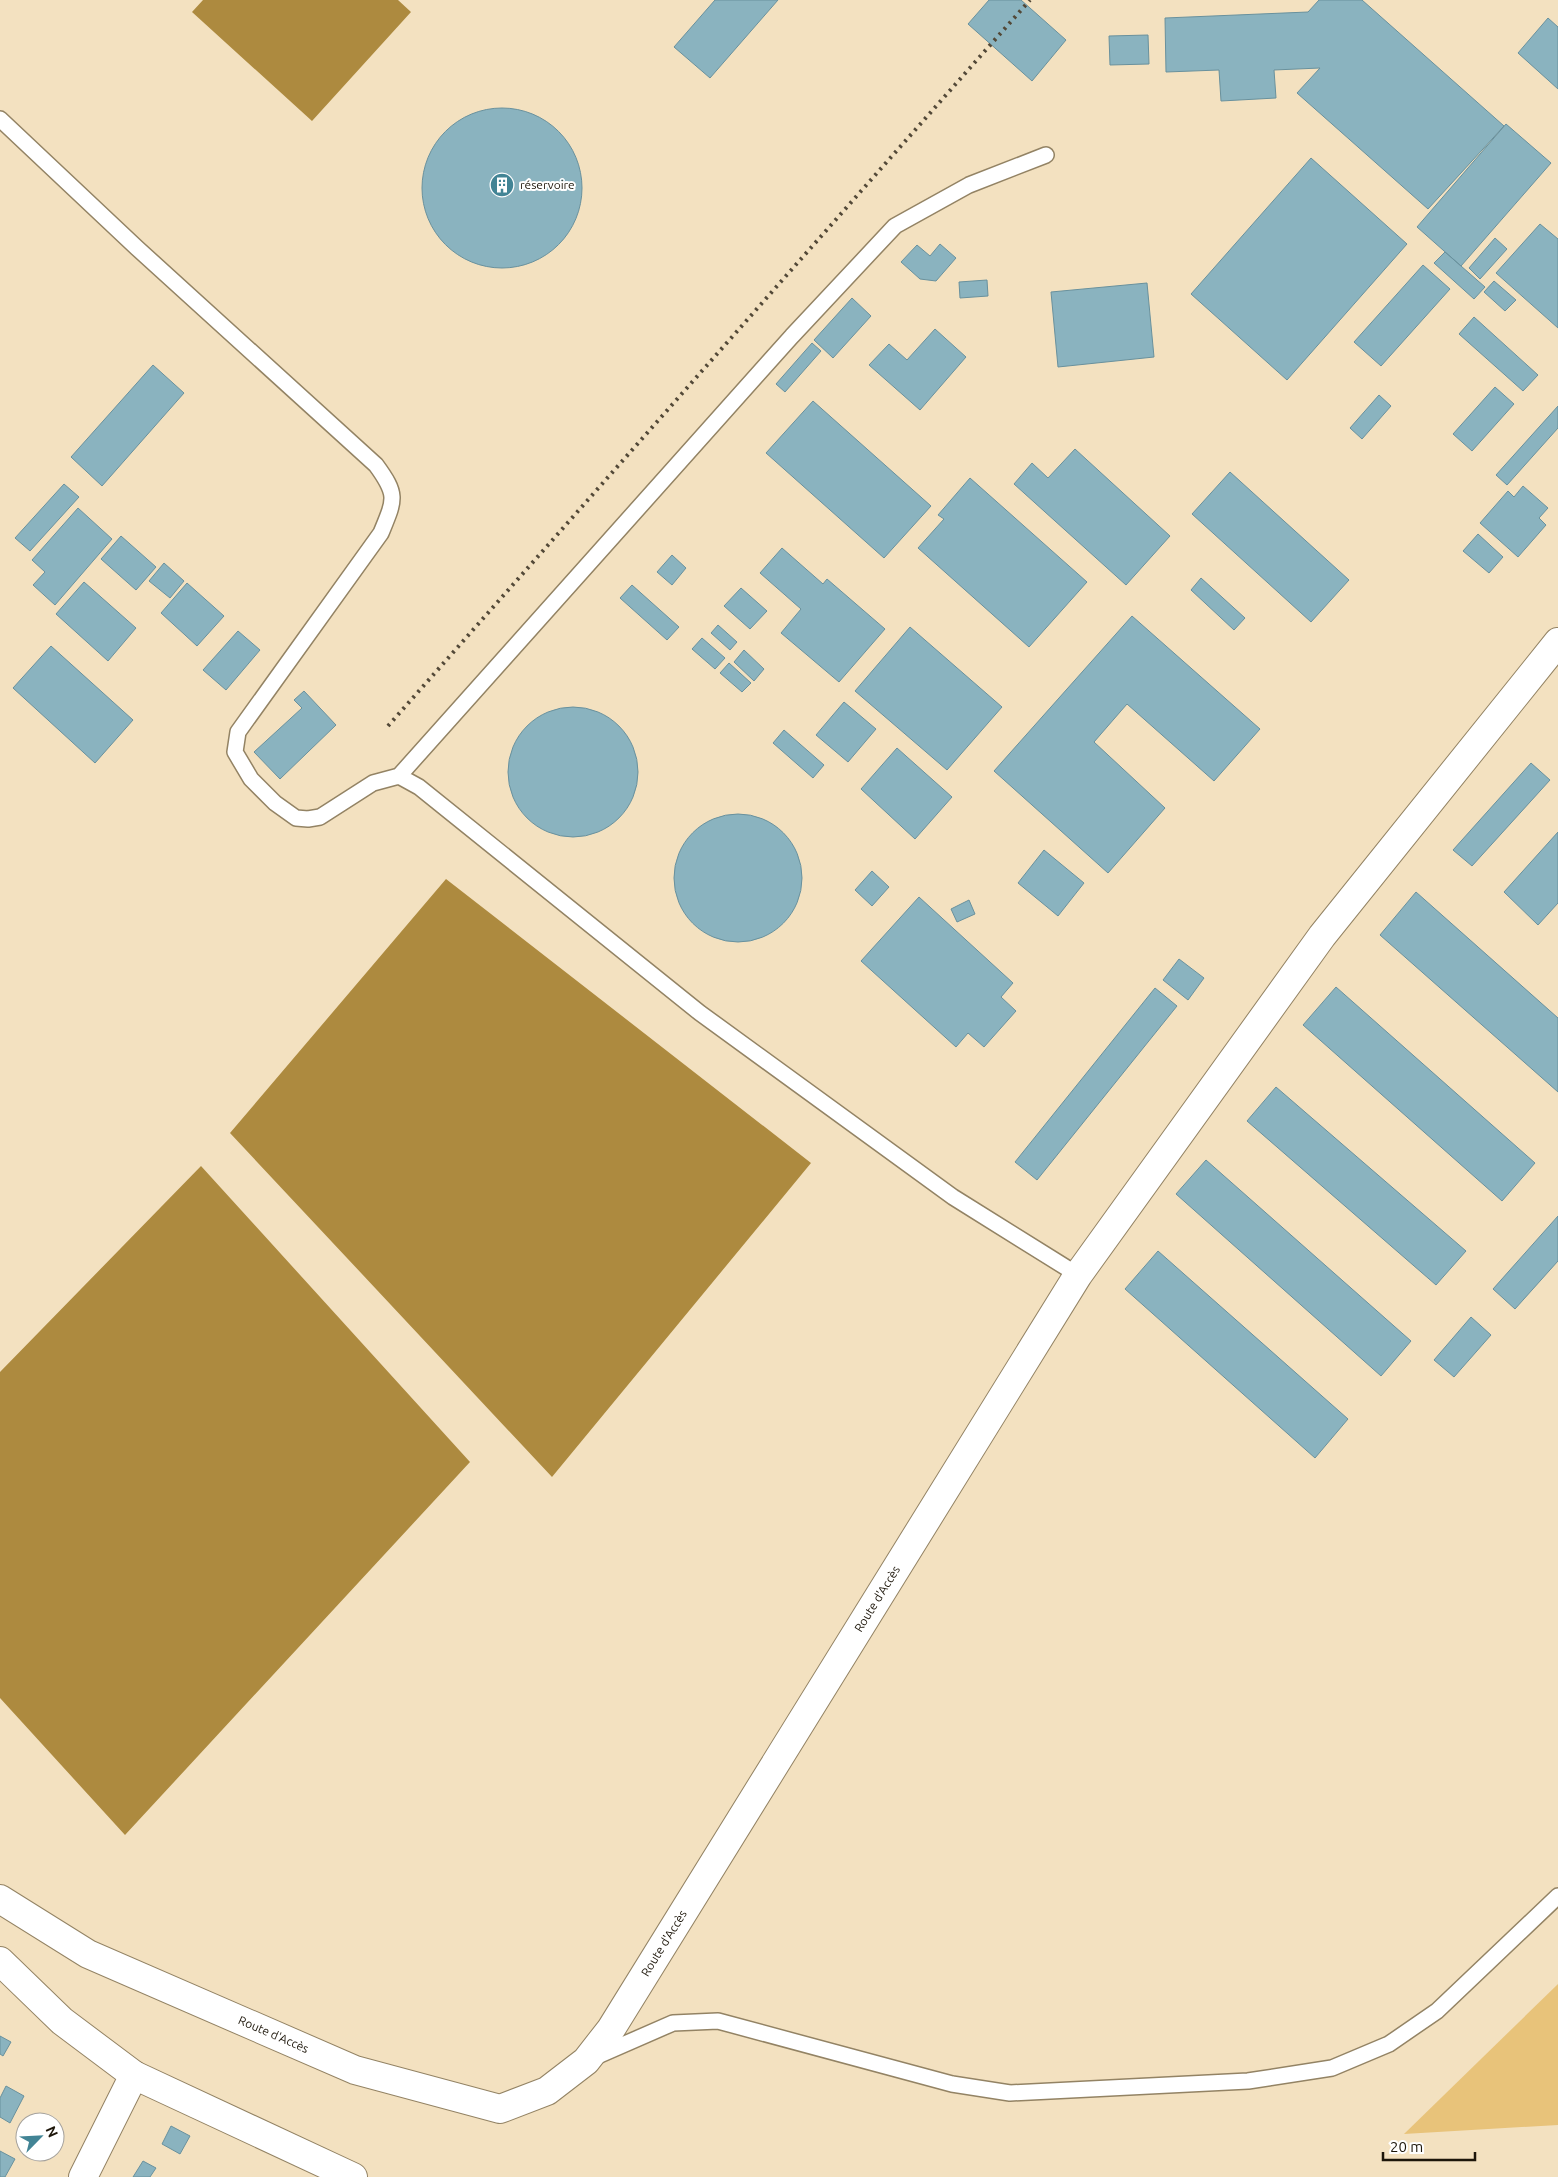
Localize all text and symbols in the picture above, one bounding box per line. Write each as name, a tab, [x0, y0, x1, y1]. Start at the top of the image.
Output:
building icon: réservoire	[489, 172, 515, 198]
place label: réservoire	[520, 178, 575, 191]
street label: Route d'Accès	[852, 1563, 902, 1634]
street label: Route d'Accès	[638, 1908, 689, 1978]
street label: Route d'Accès	[237, 2013, 311, 2055]
north arrow	[15, 2112, 65, 2162]
text: N	[42, 2124, 61, 2140]
scale bar	[1383, 2130, 1476, 2162]
text: 20 m	[1390, 2138, 1423, 2155]

